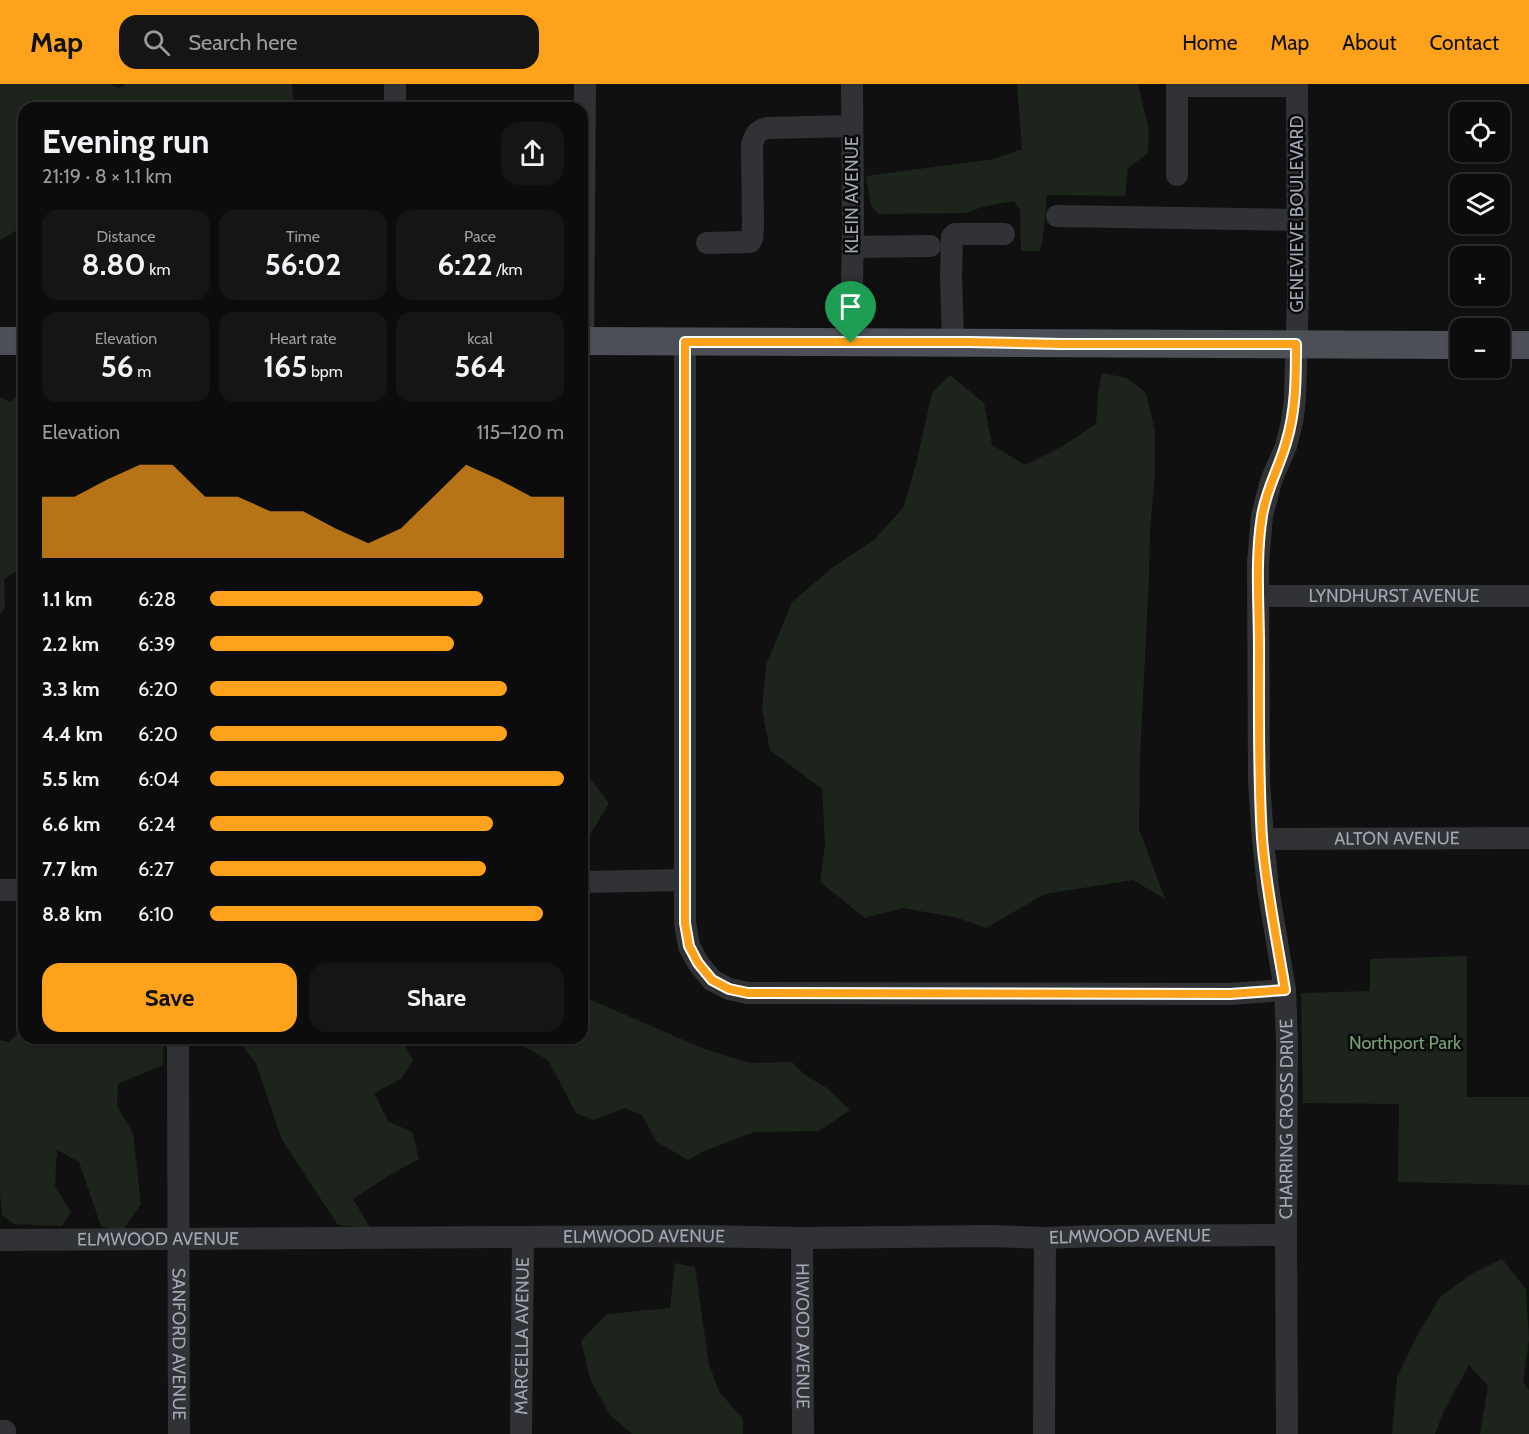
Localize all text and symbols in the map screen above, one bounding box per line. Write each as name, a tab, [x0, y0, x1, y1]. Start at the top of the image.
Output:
search box	[119, 15, 539, 69]
text: Map	[30, 25, 83, 59]
icon: search	[140, 26, 173, 59]
text: Search here	[188, 29, 297, 56]
text: Home	[1182, 30, 1238, 55]
text: Map	[1271, 30, 1309, 55]
text: About	[1342, 30, 1396, 55]
text: Contact	[1429, 30, 1499, 55]
map controls	[1450, 102, 1510, 378]
button: locate	[1450, 102, 1510, 162]
street label: GENEVIEVE BOULEVARD	[1286, 115, 1308, 313]
text: Evening run	[42, 121, 209, 161]
button: share	[501, 122, 564, 185]
street label: KLEIN AVENUE	[841, 136, 863, 254]
text: 21:19 · 8 × 1.1 km	[42, 164, 172, 188]
button: layers	[1450, 174, 1510, 234]
text: Distance	[97, 227, 155, 246]
text: Time	[286, 227, 320, 246]
text: Pace	[464, 227, 496, 246]
text: 8.80	[82, 246, 146, 283]
text: 56:02	[265, 246, 341, 283]
text: 6:22	[437, 246, 493, 283]
button: +	[1450, 246, 1510, 306]
text: km	[146, 260, 170, 279]
text: /km	[493, 260, 523, 279]
pin	[825, 281, 876, 343]
icon: arrive	[834, 290, 867, 323]
button: −	[1450, 318, 1510, 378]
text: Elevation	[95, 329, 157, 348]
text: Heart rate	[270, 329, 336, 348]
text: kcal	[467, 329, 493, 348]
text: 56	[101, 348, 134, 385]
text: 165	[263, 348, 307, 385]
text: 564	[454, 348, 506, 385]
text: m	[134, 362, 151, 381]
text: bpm	[307, 362, 343, 381]
text: Elevation	[42, 420, 120, 444]
text: 115–120 m	[477, 420, 564, 444]
street label: LYNDHURST AVENUE	[1309, 585, 1480, 607]
text: 1.1 km	[42, 587, 92, 611]
text: 6:28	[138, 587, 176, 611]
text: 2.2 km	[42, 632, 99, 656]
text: 6:39	[138, 632, 176, 656]
text: 3.3 km	[42, 677, 100, 701]
text: 6:20	[138, 677, 178, 701]
text: 4.4 km	[42, 722, 103, 746]
text: 6:20	[138, 722, 178, 746]
text: 5.5 km	[42, 767, 100, 791]
text: 6:04	[138, 767, 179, 791]
text: 6.6 km	[42, 812, 101, 836]
text: 6:24	[138, 812, 176, 836]
street label: ALTON AVENUE	[1334, 827, 1460, 850]
text: 7.7 km	[42, 857, 98, 881]
text: 6:27	[138, 857, 174, 881]
text: 8.8 km	[42, 902, 102, 926]
text: 6:10	[138, 902, 174, 926]
button: Save	[42, 963, 297, 1032]
button: Share	[309, 963, 564, 1032]
street label: CHARRING CROSS DRIVE	[1275, 1018, 1298, 1219]
park label: Northport Park	[1349, 1032, 1462, 1054]
street label: ELMWOOD AVENUE	[1048, 1224, 1211, 1249]
street label: ELMWOOD AVENUE	[563, 1225, 725, 1248]
street label: ELMWOOD AVENUE	[77, 1228, 239, 1251]
street label: MARCELLA AVENUE	[510, 1257, 534, 1415]
street label: HIWOOD AVENUE	[791, 1263, 814, 1409]
street label: SANFORD AVENUE	[168, 1268, 190, 1420]

